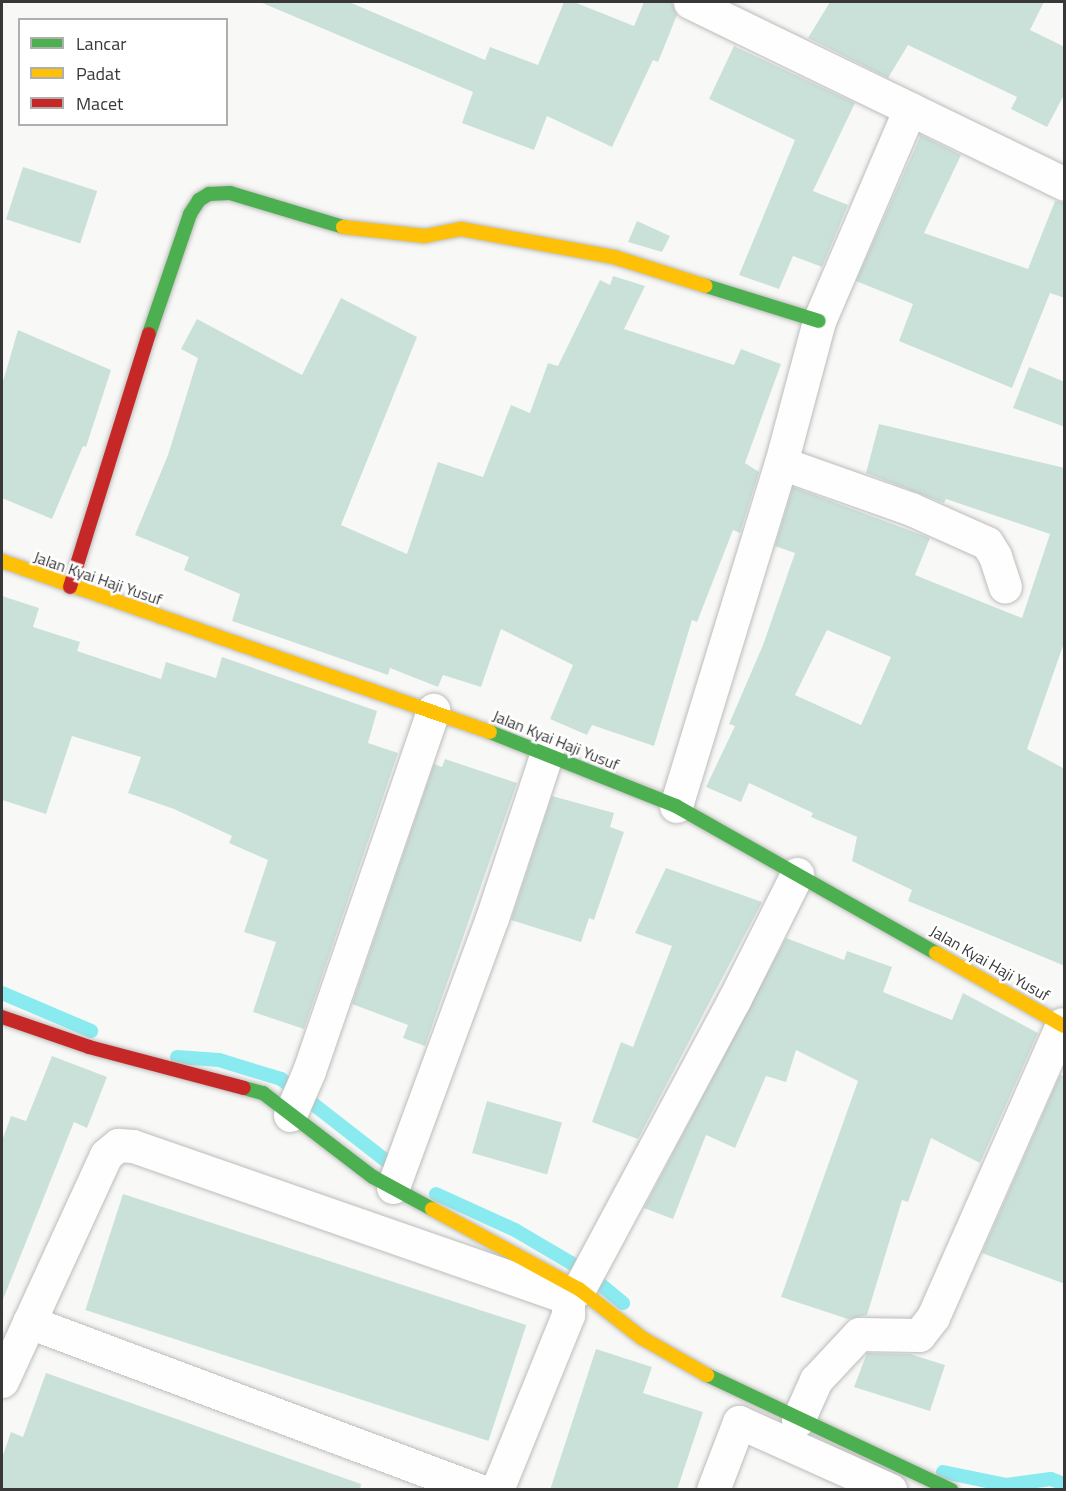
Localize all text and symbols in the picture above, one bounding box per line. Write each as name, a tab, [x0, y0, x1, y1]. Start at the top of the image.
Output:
legend	[18, 18, 228, 126]
text: Lancar	[76, 30, 126, 57]
text: Padat	[76, 60, 120, 87]
text: Macet	[76, 90, 123, 117]
street label: Jalan Kyai Haji Yusuf	[31, 547, 165, 609]
street label: Jalan Kyai Haji Yusuf	[490, 706, 622, 774]
street label: Jalan Kyai Haji Yusuf	[927, 921, 1053, 1005]

